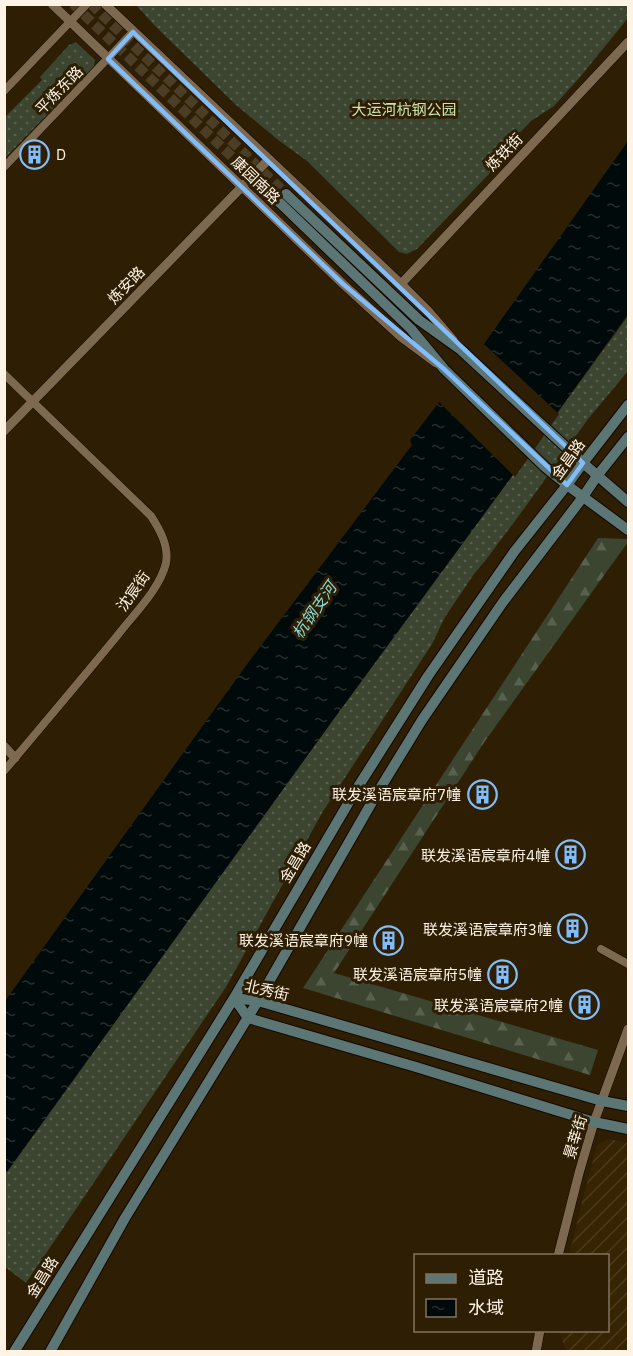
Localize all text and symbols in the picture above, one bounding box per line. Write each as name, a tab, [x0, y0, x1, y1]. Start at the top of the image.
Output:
street label: 平炼东路	[31, 62, 87, 118]
park label: 大运河杭钢公园	[351, 100, 457, 119]
street label: 炼铁街	[482, 129, 526, 175]
building icon: D	[19, 138, 51, 170]
place label: D	[56, 145, 66, 164]
street label: 康园南路	[228, 152, 284, 208]
street label: 炼安路	[104, 262, 148, 308]
street label: 金昌路	[547, 435, 589, 483]
street label: 沈宸街	[112, 567, 154, 615]
water label: 杭钢支河	[287, 576, 342, 642]
building icon: 联发溪语宸章府7幢	[466, 778, 498, 810]
place label: 联发溪语宸章府7幢	[332, 785, 461, 804]
street label: 金昌路	[275, 838, 315, 886]
building icon: 联发溪语宸章府4幢	[555, 839, 587, 871]
place label: 联发溪语宸章府4幢	[421, 846, 550, 865]
building icon: 联发溪语宸章府3幢	[557, 913, 589, 945]
place label: 联发溪语宸章府3幢	[423, 920, 552, 939]
building icon: 联发溪语宸章府9幢	[373, 924, 405, 956]
place label: 联发溪语宸章府9幢	[239, 931, 368, 950]
building icon: 联发溪语宸章府5幢	[487, 958, 519, 990]
place label: 联发溪语宸章府5幢	[353, 965, 482, 984]
street label: 北秀街	[243, 976, 291, 1004]
building icon: 联发溪语宸章府2幢	[568, 989, 600, 1021]
place label: 联发溪语宸章府2幢	[434, 996, 563, 1015]
street label: 景莘街	[559, 1113, 591, 1161]
street label: 金昌路	[22, 1253, 62, 1301]
legend	[414, 1254, 609, 1332]
text: 道路	[468, 1266, 504, 1289]
text: 水域	[468, 1296, 504, 1319]

